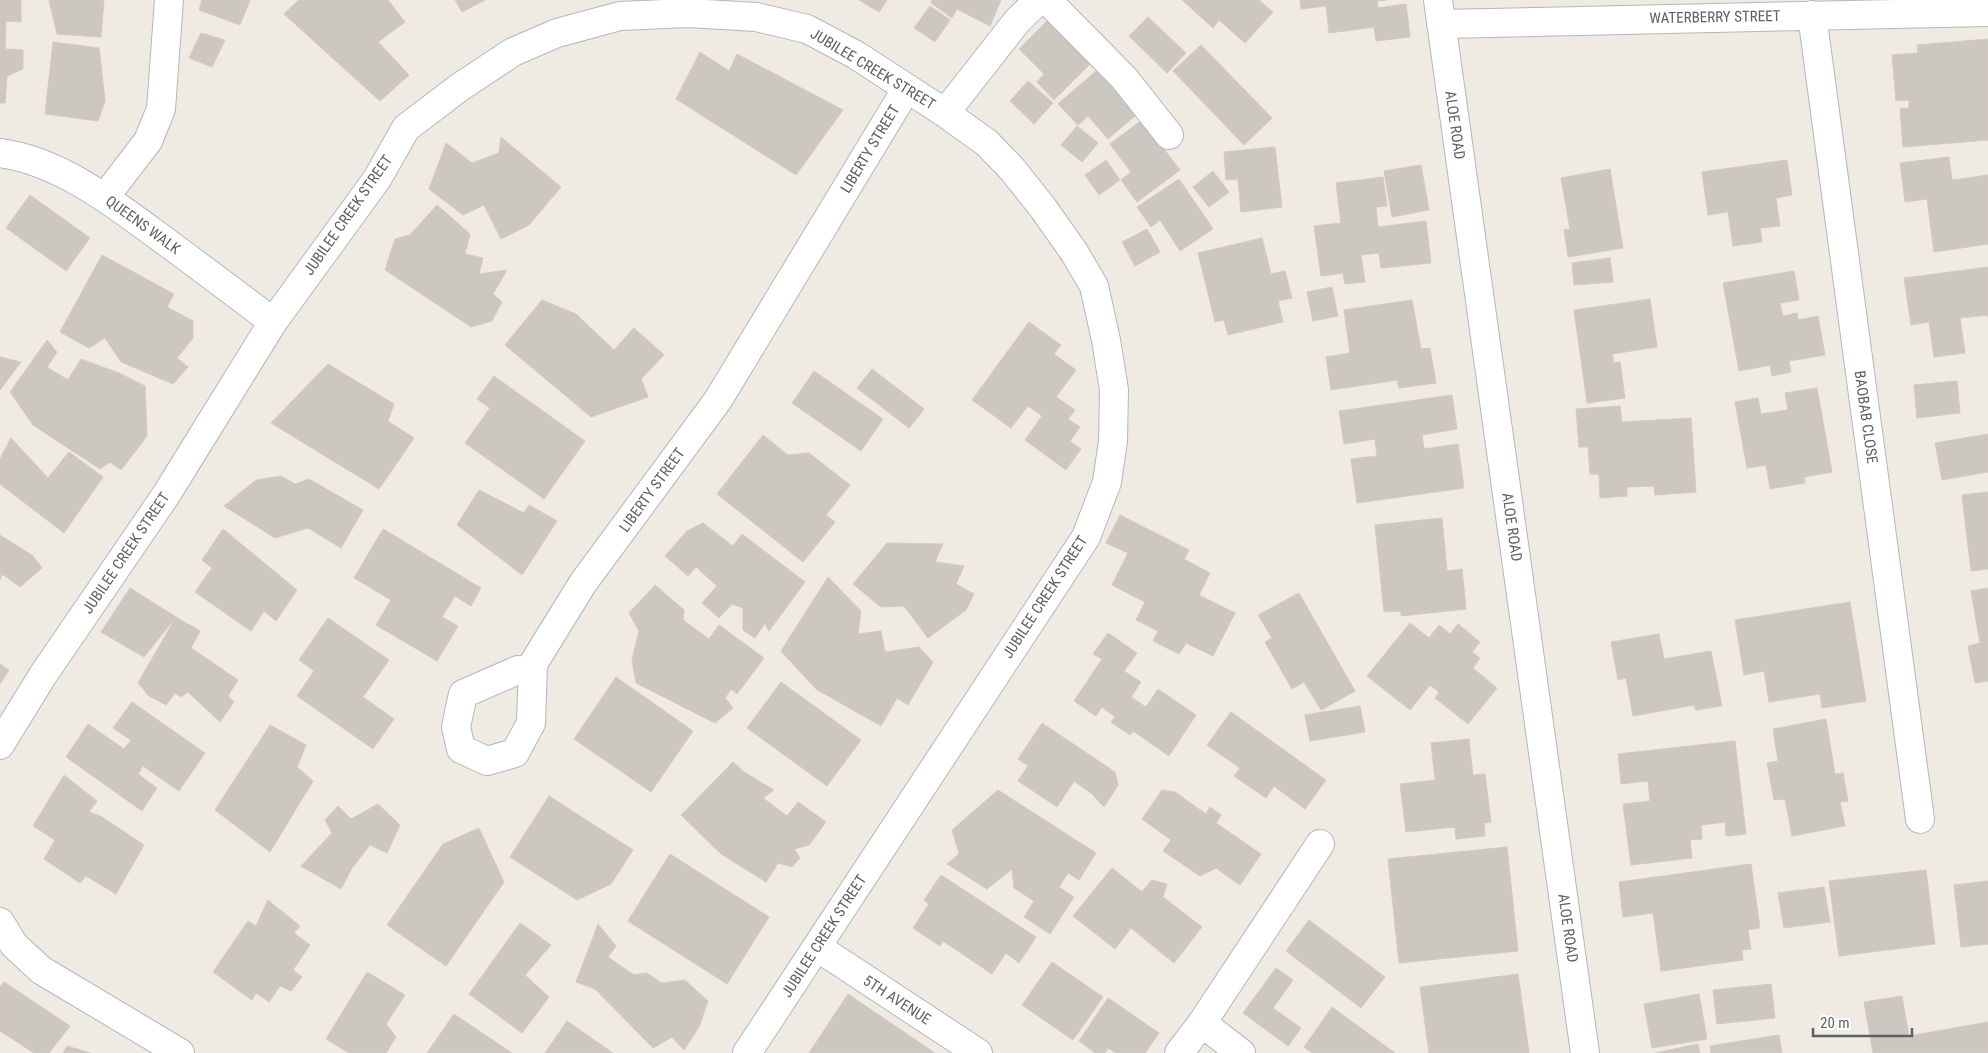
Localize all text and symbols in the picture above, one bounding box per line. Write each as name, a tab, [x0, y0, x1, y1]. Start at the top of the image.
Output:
street label: WATERBERRY STREET	[1649, 7, 1781, 27]
street label: JUBILEE CREEK STREET	[807, 25, 939, 114]
street label: ALOE ROAD	[1441, 89, 1469, 161]
street label: LIBERTY STREET	[837, 102, 903, 196]
street label: JUBILEE CREEK STREET	[300, 151, 396, 279]
street label: QUEENS WALK	[102, 192, 185, 259]
street label: BAOBAB CLOSE	[1851, 369, 1881, 465]
street label: LIBERTY STREET	[615, 444, 689, 536]
street label: JUBILEE CREEK STREET	[79, 489, 173, 617]
street label: ALOE ROAD	[1498, 491, 1526, 563]
street label: JUBILEE CREEK STREET	[999, 532, 1091, 662]
street label: JUBILEE CREEK STREET	[778, 871, 870, 1001]
street label: ALOE ROAD	[1554, 892, 1582, 964]
street label: 5TH AVENUE	[860, 971, 934, 1029]
scale bar	[1813, 1006, 1912, 1038]
text: 20 m	[1820, 1014, 1850, 1032]

